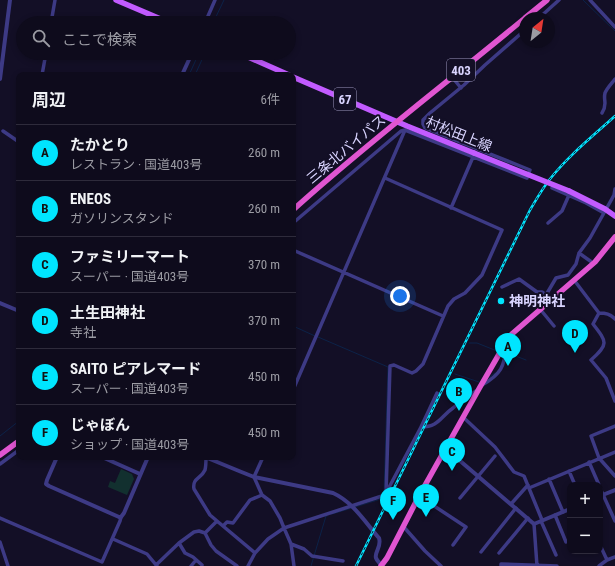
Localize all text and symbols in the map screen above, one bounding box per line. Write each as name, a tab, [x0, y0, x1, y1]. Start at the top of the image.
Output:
north arrow	[519, 12, 555, 48]
search box	[16, 16, 296, 60]
icon: search	[30, 27, 52, 49]
text: ここで検索	[62, 31, 137, 49]
road number: 403	[447, 59, 475, 81]
road number: 67	[334, 88, 356, 110]
text: 周辺	[32, 90, 66, 110]
text: 6件	[261, 92, 280, 107]
street label: 三条北バイパス	[303, 111, 389, 187]
street label: 村松田上線	[424, 113, 494, 155]
text: たかとり	[70, 136, 130, 154]
text: A	[41, 145, 49, 160]
text: 260 m	[248, 145, 280, 160]
text: レストラン · 国道403号	[70, 157, 202, 172]
text: ENEOS	[70, 190, 111, 208]
text: B	[41, 201, 49, 216]
text: 260 m	[248, 201, 280, 216]
text: ガソリンスタンド	[70, 211, 174, 226]
text: ファミリーマート	[70, 248, 190, 266]
text: C	[41, 257, 49, 272]
text: 370 m	[248, 257, 280, 272]
text: スーパー · 国道403号	[70, 269, 189, 284]
your location	[390, 286, 410, 306]
place label: 神明神社	[509, 293, 565, 309]
marker: 神明神社	[496, 296, 506, 306]
text: 土生田神社	[70, 304, 145, 322]
text: D	[41, 313, 49, 328]
text: 370 m	[248, 313, 280, 328]
pin: D	[562, 320, 588, 353]
text: 寺社	[70, 325, 96, 340]
pin: A	[495, 333, 521, 366]
text: SAITO ピアレマード	[70, 360, 201, 378]
text: E	[42, 369, 48, 384]
text: 450 m	[248, 369, 280, 384]
pin: B	[446, 378, 472, 411]
text: スーパー · 国道403号	[70, 381, 189, 396]
text: じゃぼん	[70, 416, 130, 434]
text: F	[42, 425, 48, 440]
text: 450 m	[248, 425, 280, 440]
text: ショップ · 国道403号	[70, 437, 189, 452]
pin: C	[439, 438, 465, 471]
map controls	[567, 482, 603, 554]
button: +	[567, 482, 603, 518]
pin: E	[413, 484, 439, 517]
pin: F	[380, 487, 406, 520]
button: −	[567, 518, 603, 554]

